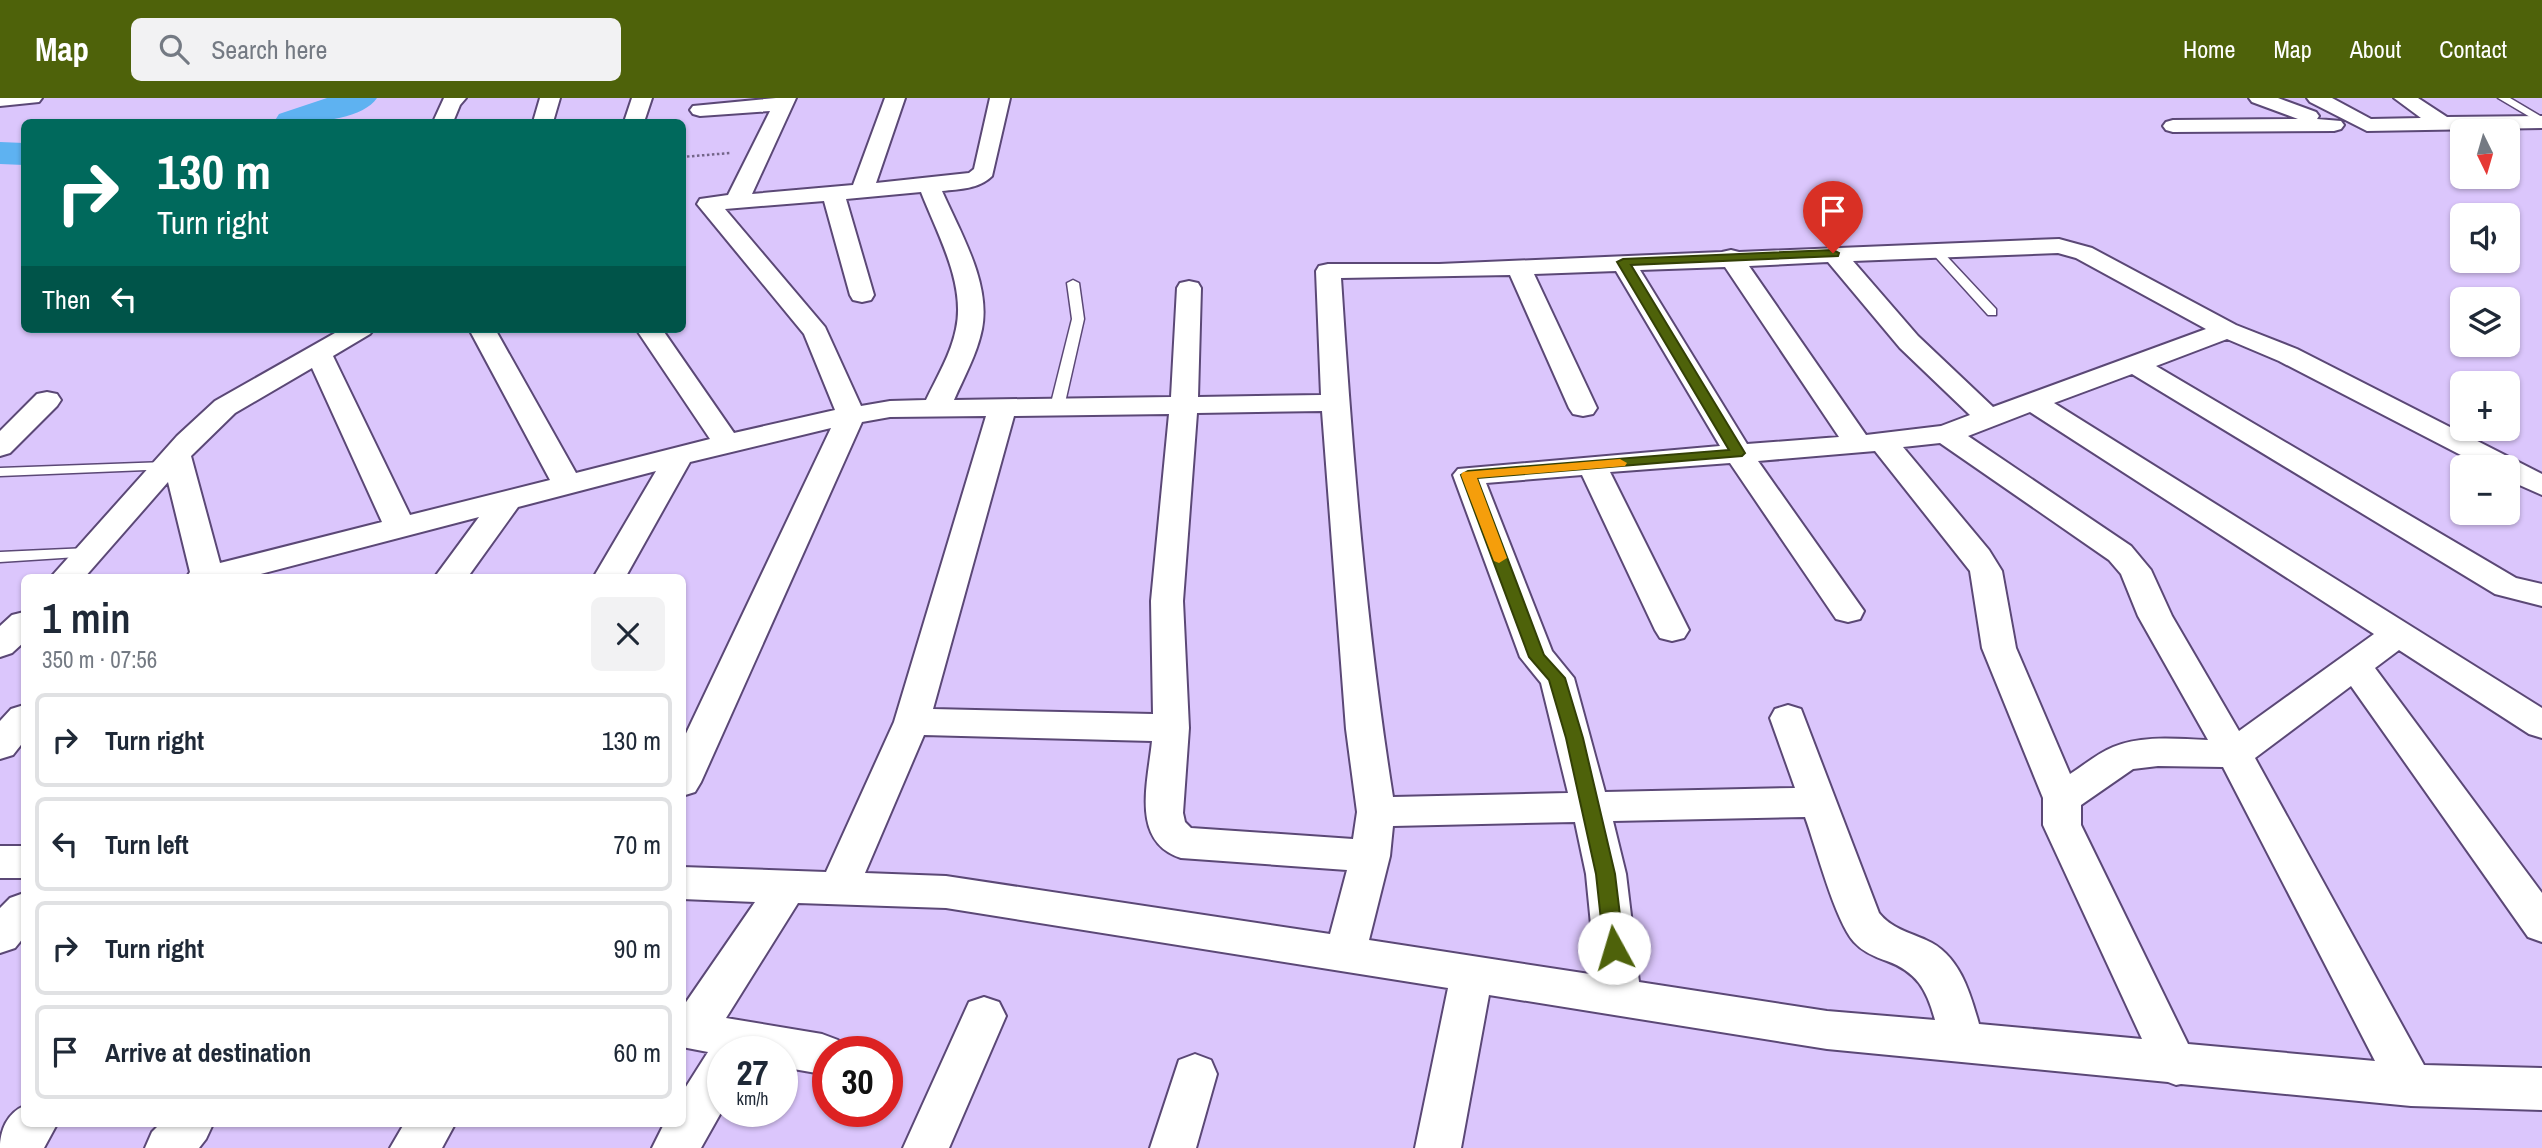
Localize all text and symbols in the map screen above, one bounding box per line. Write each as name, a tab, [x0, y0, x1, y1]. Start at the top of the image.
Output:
search box	[131, 18, 621, 81]
text: Map	[35, 27, 89, 71]
icon: search	[155, 30, 193, 68]
text: Search here	[211, 32, 327, 67]
text: Home	[2183, 33, 2235, 65]
text: Map	[2273, 33, 2312, 65]
text: About	[2350, 33, 2401, 65]
text: Contact	[2439, 33, 2507, 65]
north arrow	[2450, 119, 2520, 189]
map controls	[2450, 119, 2520, 525]
text: 130 m	[157, 138, 271, 204]
icon: right	[42, 147, 133, 238]
pin	[1803, 181, 1863, 253]
icon: arrive	[1814, 192, 1852, 230]
text: Turn right	[157, 201, 269, 244]
button: sound	[2450, 203, 2520, 273]
icon: left	[105, 280, 143, 318]
text: Then	[42, 282, 91, 317]
button: layers	[2450, 287, 2520, 357]
button: +	[2450, 371, 2520, 441]
button: −	[2450, 455, 2520, 525]
text: 1 min	[42, 590, 131, 646]
button: close	[591, 597, 665, 671]
text: 350 m · 07:56	[42, 644, 157, 675]
icon: right	[46, 721, 84, 759]
text: Turn right	[105, 723, 204, 758]
text: 130 m	[602, 723, 661, 758]
icon: left	[46, 825, 84, 863]
text: Turn left	[105, 827, 189, 862]
text: 70 m	[614, 827, 661, 862]
position arrow	[1577, 911, 1651, 985]
icon: right	[46, 929, 84, 967]
text: Turn right	[105, 931, 204, 966]
text: 90 m	[614, 931, 661, 966]
icon: arrive	[46, 1033, 84, 1071]
text: Arrive at destination	[105, 1035, 311, 1070]
text: 60 m	[614, 1035, 661, 1070]
speed limit sign: 30	[812, 1036, 903, 1127]
text: 27	[737, 1049, 768, 1096]
text: km/h	[737, 1086, 769, 1111]

